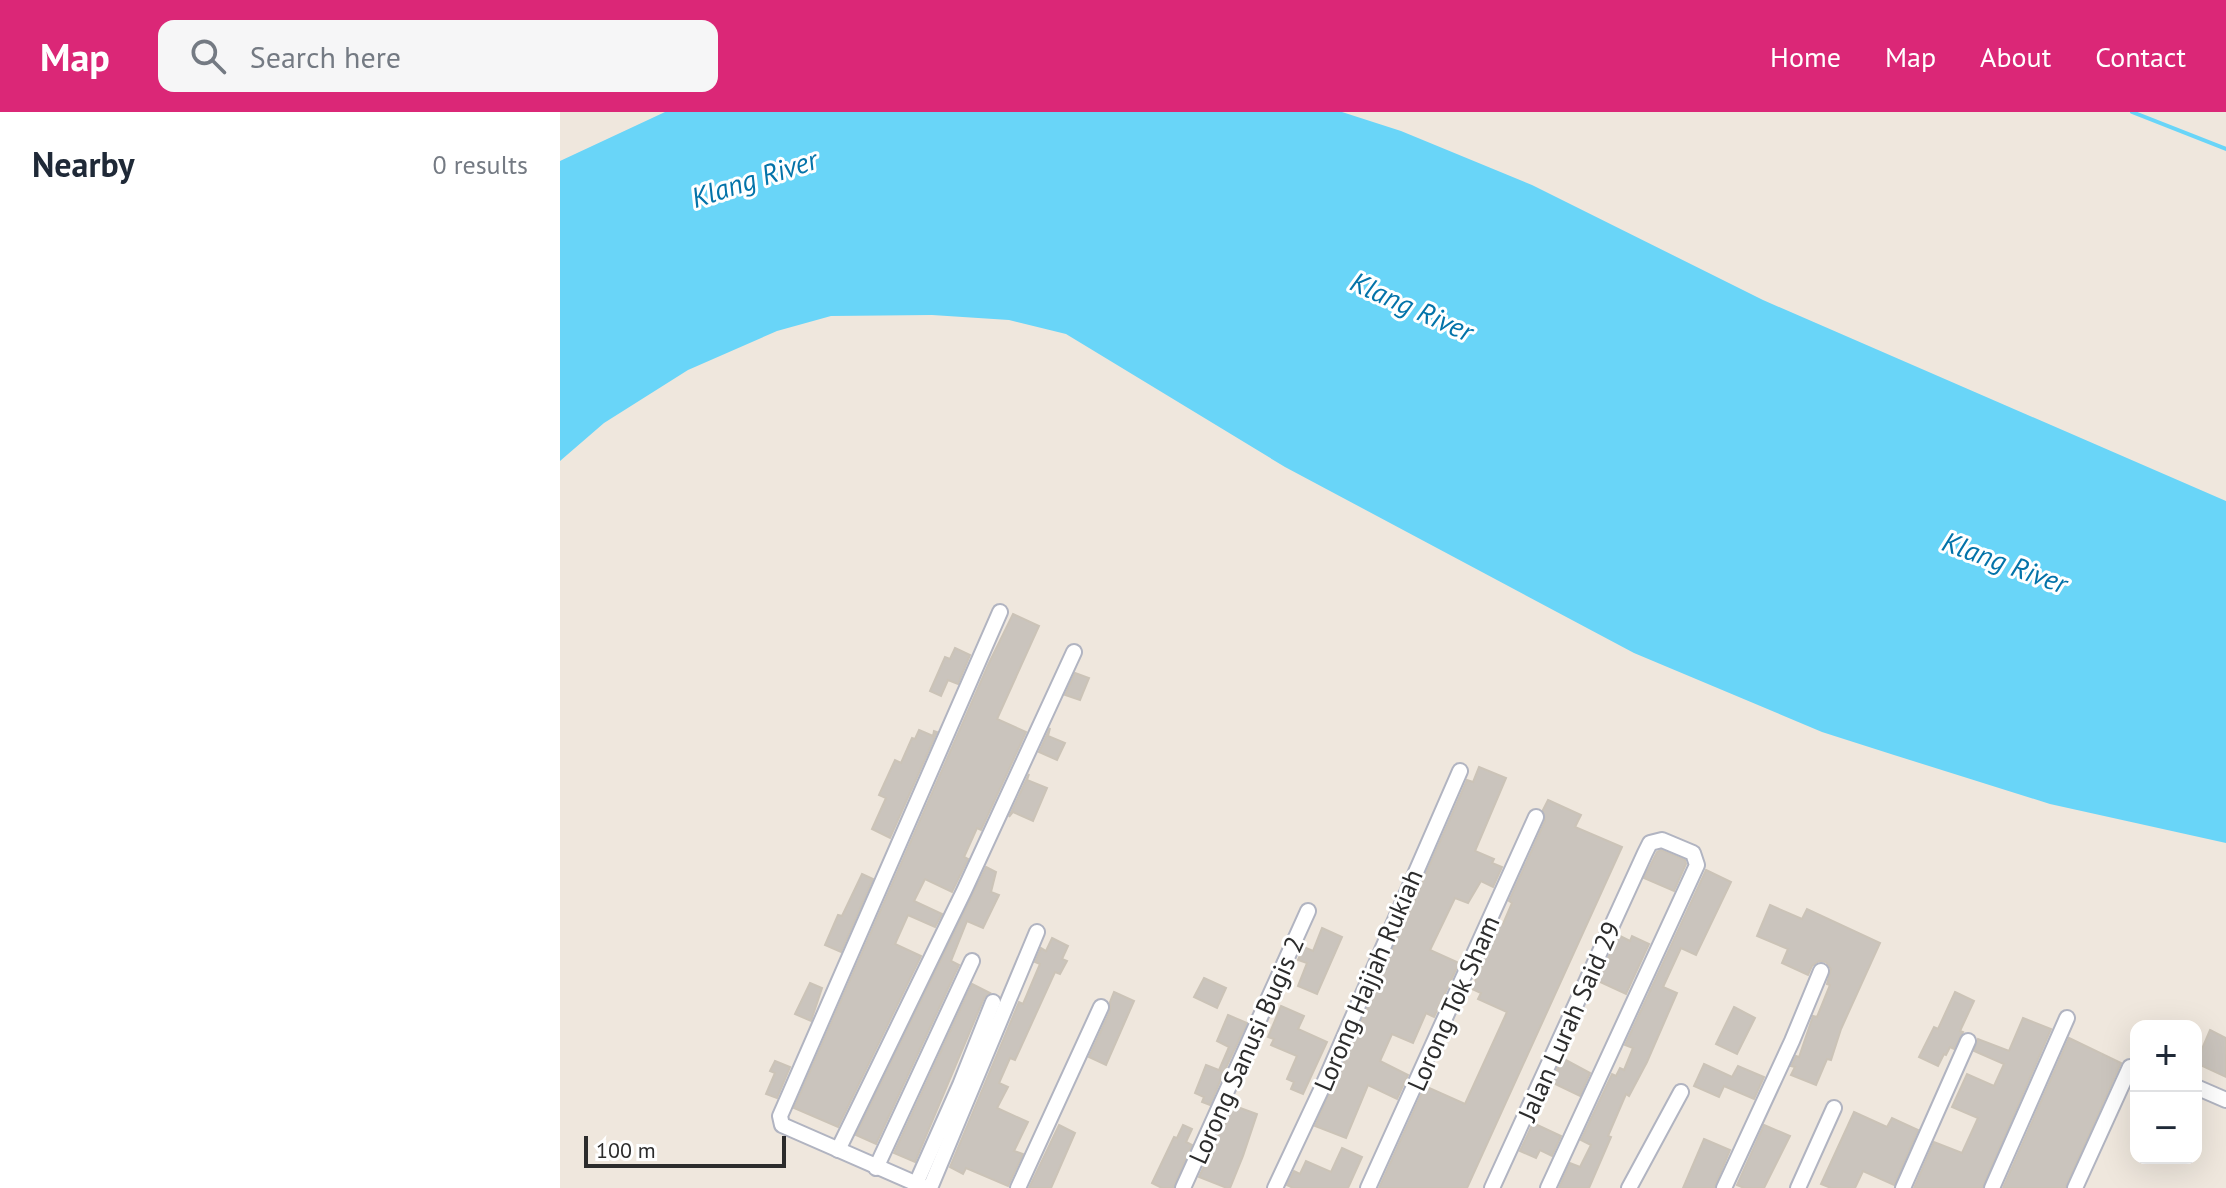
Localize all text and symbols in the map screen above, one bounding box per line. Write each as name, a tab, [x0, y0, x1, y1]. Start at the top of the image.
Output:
search box	[158, 20, 718, 92]
text: Map	[40, 32, 110, 81]
icon: search	[186, 34, 230, 78]
text: Search here	[250, 37, 401, 76]
text: Home	[1770, 38, 1841, 75]
text: Map	[1885, 38, 1936, 75]
text: About	[1980, 38, 2051, 75]
text: Contact	[2095, 38, 2186, 75]
water label: Klang River	[686, 140, 823, 216]
text: Nearby	[32, 142, 134, 186]
text: 0 results	[433, 148, 528, 181]
water label: Klang River	[1345, 263, 1481, 350]
water label: Klang River	[1937, 522, 2074, 602]
street label: Lorong Hajjah Rukiah	[1306, 864, 1430, 1096]
street label: Lorong Tok Sham	[1400, 910, 1506, 1096]
street label: Jalan Lurah Said 29	[1510, 916, 1628, 1127]
street label: Lorong Sanusi Bugis 2	[1181, 931, 1311, 1169]
map controls	[2130, 1020, 2202, 1164]
button: +	[2130, 1020, 2202, 1092]
button: −	[2130, 1092, 2202, 1164]
scale bar	[584, 1132, 786, 1168]
text: 100 m	[596, 1136, 656, 1164]

